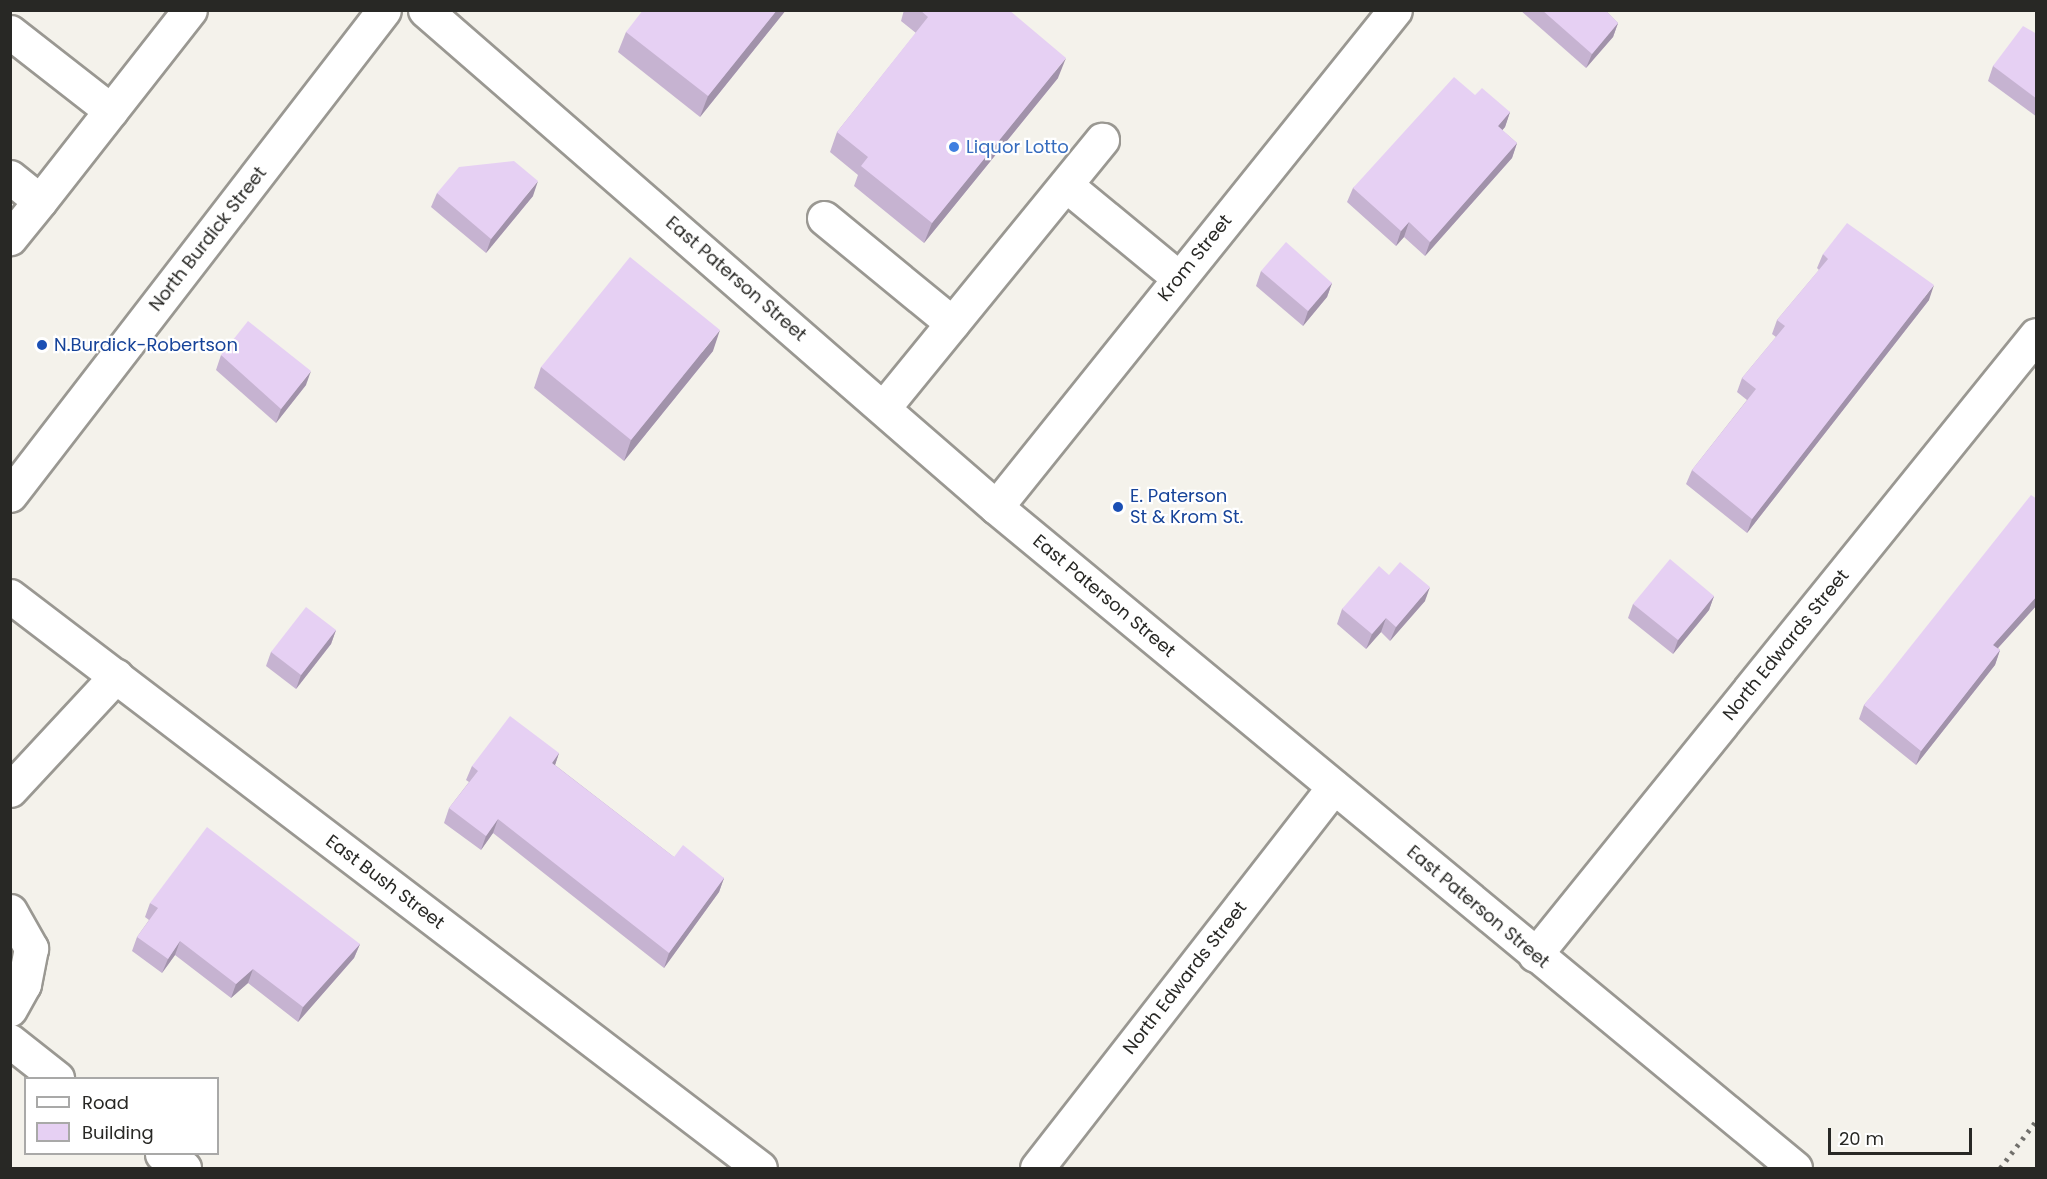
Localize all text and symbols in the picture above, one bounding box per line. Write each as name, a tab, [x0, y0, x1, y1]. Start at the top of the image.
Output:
place label: Liquor Lotto	[966, 136, 1069, 158]
marker: Liquor Lotto	[947, 140, 961, 154]
street label: North Burdick Street	[145, 162, 271, 316]
street label: Krom Street	[1154, 210, 1236, 306]
street label: East Paterson Street	[661, 212, 811, 346]
place label: N.Burdick-Robertson	[54, 334, 238, 356]
marker: N.Burdick-Robertson	[35, 338, 49, 352]
place label: E. Paterson St & Krom St.	[1130, 486, 1243, 528]
marker: E. Paterson St & Krom St.	[1111, 500, 1125, 514]
street label: East Paterson Street	[1028, 530, 1180, 662]
street label: North Edwards Street	[1718, 565, 1854, 725]
street label: East Bush Street	[321, 830, 449, 934]
street label: East Paterson Street	[1402, 841, 1554, 973]
street label: North Edwards Street	[1119, 897, 1251, 1059]
legend	[24, 1077, 219, 1155]
text: Road	[82, 1090, 129, 1115]
scale bar	[1831, 1116, 1975, 1154]
text: Building	[82, 1120, 154, 1145]
text: 20 m	[1839, 1126, 1884, 1151]

